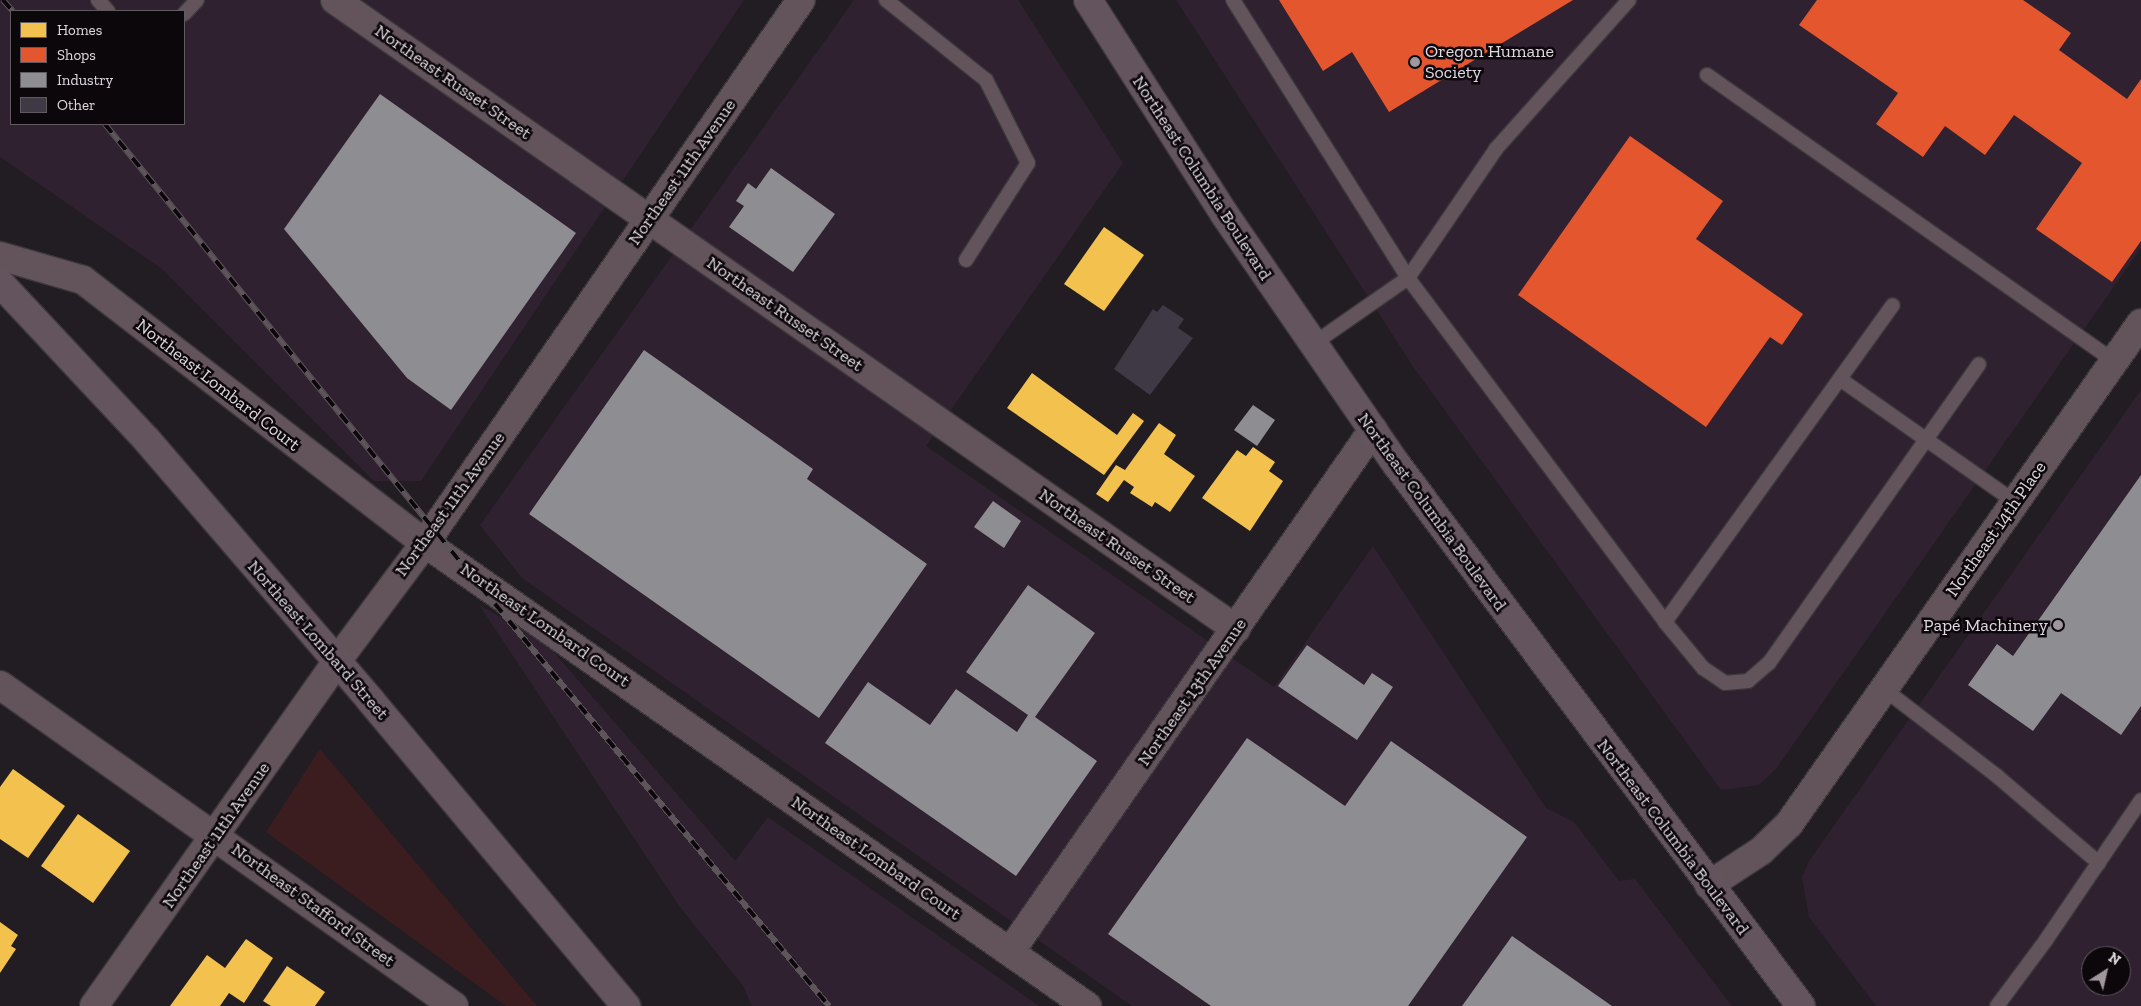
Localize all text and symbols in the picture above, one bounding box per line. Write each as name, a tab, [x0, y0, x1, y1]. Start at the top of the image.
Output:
legend	[10, 10, 185, 125]
street label: Northeast Russet Street	[371, 20, 535, 144]
text: Homes	[57, 21, 102, 39]
place label: Oregon Humane Society	[1425, 41, 1554, 84]
text: Shops	[57, 46, 96, 64]
marker: Oregon Humane Society	[1409, 56, 1421, 68]
text: Industry	[57, 71, 113, 89]
street label: Northeast Columbia Boulevard	[1128, 72, 1276, 284]
street label: Northeast 11th Avenue	[623, 95, 741, 249]
text: Other	[57, 96, 95, 114]
street label: Northeast Russet Street	[703, 252, 867, 376]
street label: Northeast Lombard Court	[132, 314, 304, 456]
street label: Northeast Columbia Boulevard	[1353, 409, 1511, 615]
street label: Northeast 11th Avenue	[390, 427, 510, 581]
street label: Northeast 14th Place	[1941, 457, 2051, 601]
street label: Northeast Russet Street	[1035, 484, 1199, 608]
street label: Northeast Lombard Street	[243, 556, 393, 724]
street label: Northeast Lombard Court	[456, 558, 634, 692]
street label: Northeast 13th Avenue	[1133, 614, 1251, 770]
place label: Papé Machinery	[1923, 614, 2048, 636]
marker: Papé Machinery	[2052, 619, 2064, 631]
street label: Northeast Columbia Boulevard	[1592, 735, 1754, 939]
street label: Northeast 11th Avenue	[157, 758, 275, 912]
street label: Northeast Lombard Court	[787, 791, 965, 925]
street label: Northeast Stafford Street	[227, 839, 399, 971]
north arrow	[2081, 946, 2131, 996]
text: N	[2105, 949, 2124, 969]

